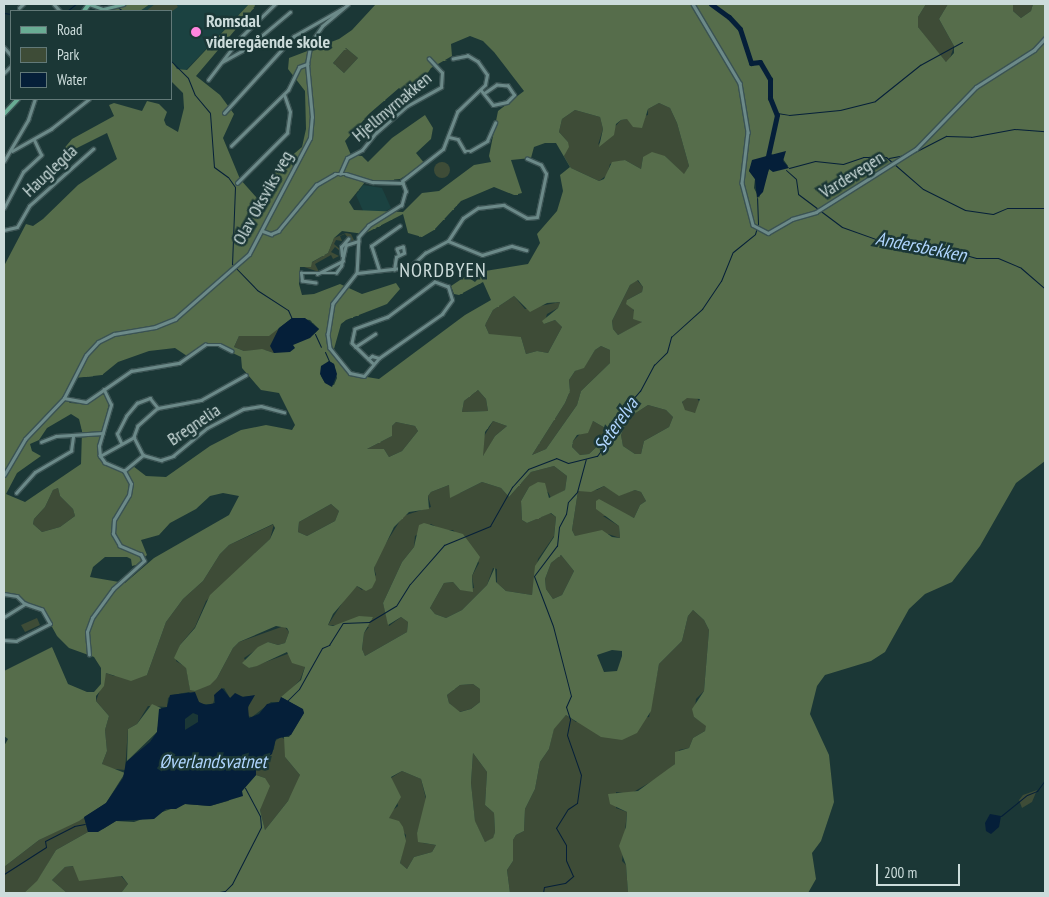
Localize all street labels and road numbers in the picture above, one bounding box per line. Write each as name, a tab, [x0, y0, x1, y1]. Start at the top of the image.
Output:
street label: Hjellmyrnakken	[348, 68, 436, 146]
street label: Hauglegda	[18, 140, 82, 202]
street label: Olav Oksviks veg	[228, 147, 298, 249]
street label: Vardevegen	[816, 147, 888, 203]
street label: Bregnelia	[163, 400, 225, 450]

